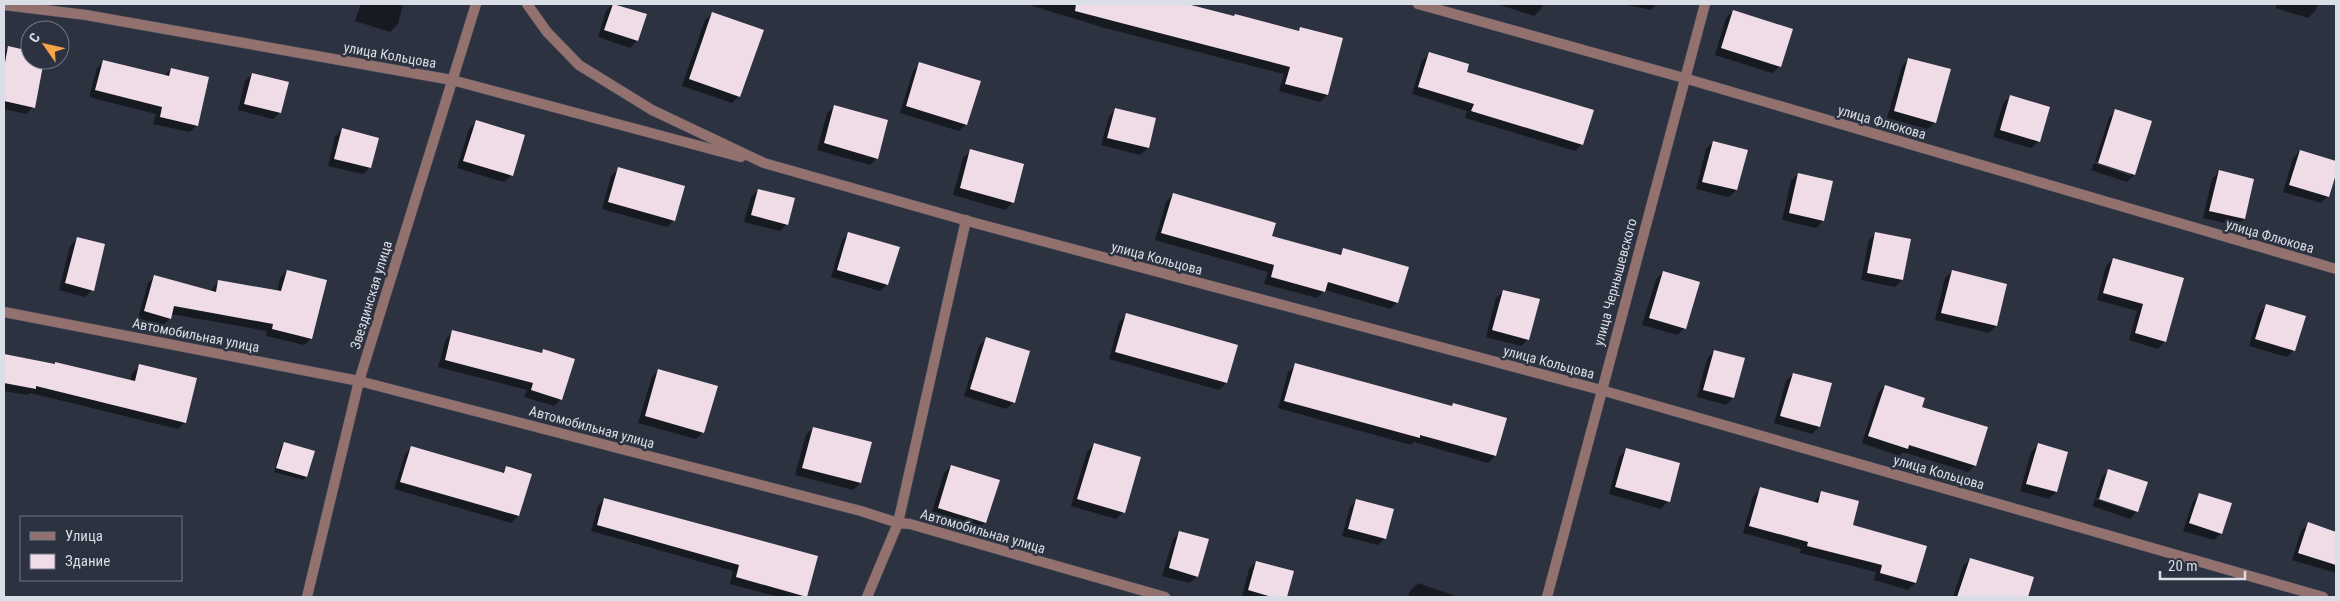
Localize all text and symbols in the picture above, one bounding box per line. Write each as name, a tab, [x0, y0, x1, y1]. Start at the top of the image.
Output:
north arrow	[20, 20, 70, 70]
text: С	[25, 30, 43, 46]
street label: улица Кольцова	[343, 39, 437, 71]
street label: улица Флюкова	[1836, 102, 1928, 142]
street label: улица Флюкова	[2224, 216, 2316, 256]
street label: улица Чернышевского	[1590, 217, 1640, 347]
street label: улица Кольцова	[1110, 238, 1204, 278]
street label: Звездинская улица	[347, 239, 395, 351]
street label: Автомобильная улица	[131, 315, 261, 355]
street label: улица Кольцова	[1502, 342, 1596, 382]
street label: Автомобильная улица	[528, 403, 656, 451]
street label: улица Кольцова	[1892, 451, 1986, 493]
street label: Автомобильная улица	[919, 506, 1047, 556]
legend	[20, 516, 182, 581]
text: Улица	[65, 527, 103, 545]
scale bar	[2160, 548, 2245, 580]
text: Здание	[65, 552, 110, 570]
text: 20 m	[2168, 557, 2198, 575]

